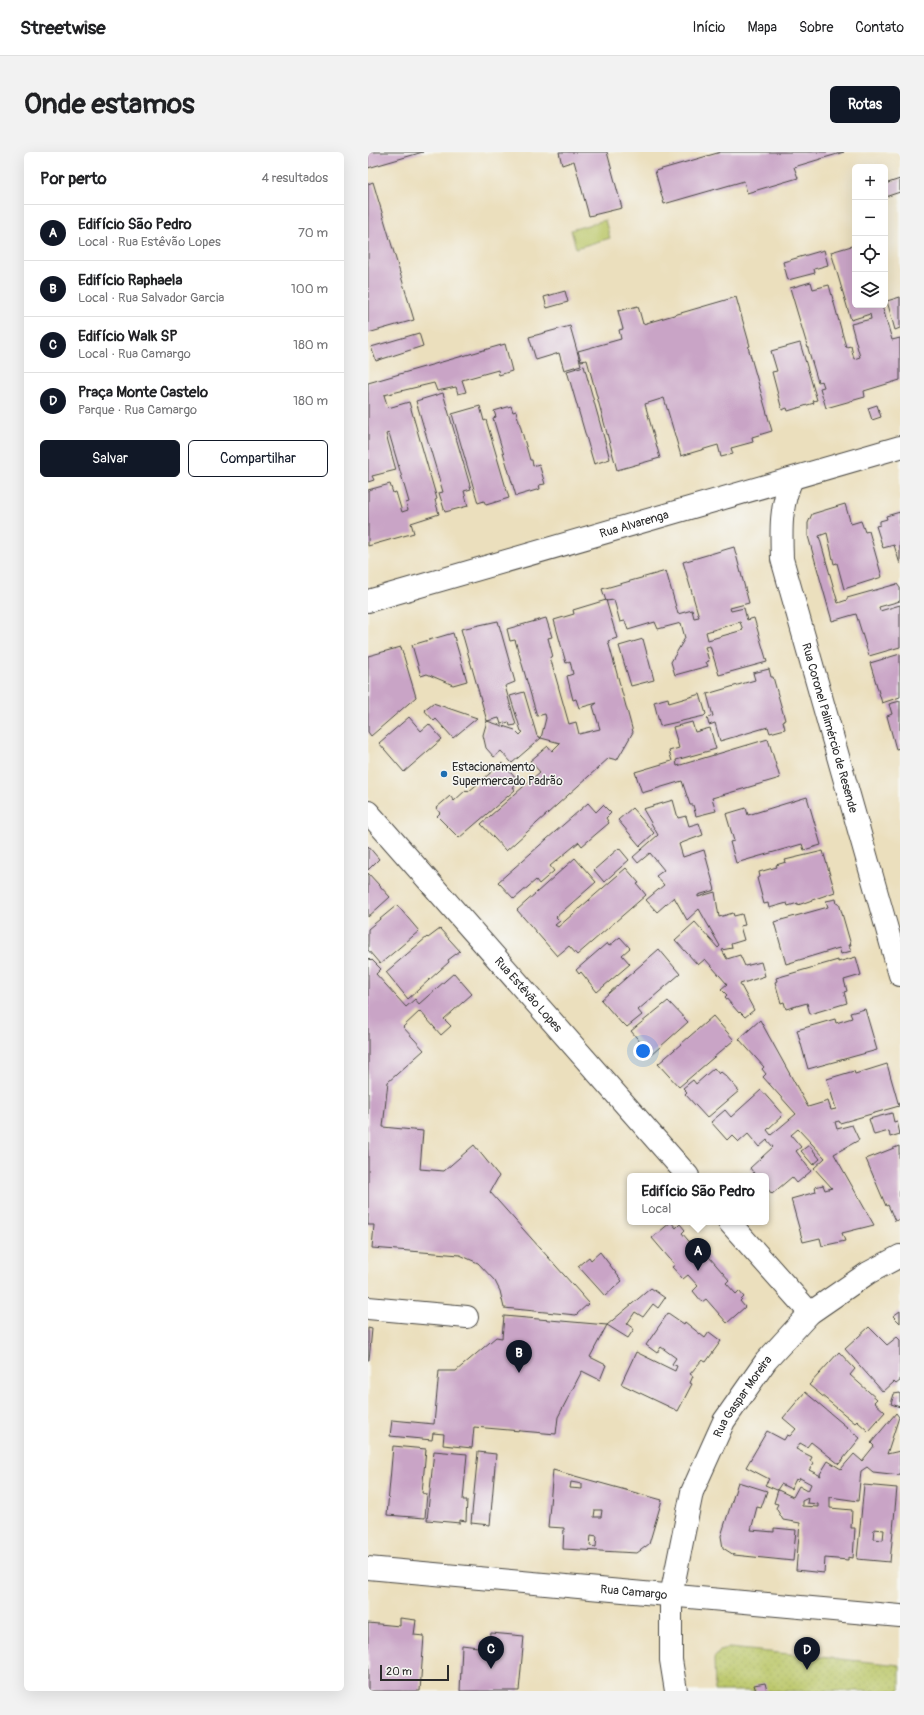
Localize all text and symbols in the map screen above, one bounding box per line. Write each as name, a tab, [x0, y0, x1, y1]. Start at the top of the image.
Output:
text: Streetwise	[20, 16, 106, 40]
text: Início	[692, 19, 725, 36]
text: Mapa	[747, 19, 777, 36]
text: Sobre	[799, 19, 833, 36]
text: Contato	[855, 19, 904, 36]
button: Rotas	[830, 86, 900, 123]
text: Onde estamos	[24, 87, 195, 122]
map controls	[852, 164, 888, 308]
button: +	[852, 164, 888, 200]
text: Por perto	[40, 168, 107, 189]
text: 4 resultados	[261, 170, 328, 186]
button: −	[852, 200, 888, 236]
text: Edifício São Pedro	[78, 215, 192, 234]
text: A	[49, 225, 57, 241]
text: 70 m	[298, 225, 328, 241]
text: Local · Rua Estêvão Lopes	[78, 234, 221, 250]
button: locate	[852, 236, 888, 272]
text: Edifício Raphaela	[78, 271, 182, 290]
button: layers	[852, 272, 888, 308]
text: B	[49, 281, 57, 297]
text: 100 m	[291, 281, 328, 297]
text: Local · Rua Salvador Garcia	[78, 290, 224, 306]
text: Edifício Walk SP	[78, 327, 178, 346]
text: C	[49, 337, 57, 353]
text: 180 m	[293, 337, 328, 353]
text: Local · Rua Camargo	[78, 346, 191, 362]
text: Praça Monte Castelo	[78, 383, 208, 402]
text: D	[49, 393, 57, 409]
text: 180 m	[293, 393, 328, 409]
text: Parque · Rua Camargo	[78, 402, 197, 418]
button: Salvar	[40, 440, 180, 477]
button: Compartilhar	[188, 440, 328, 477]
street label: Rua Alvarenga	[598, 507, 671, 542]
street label: Rua Coronel Palimércio de Resende	[798, 641, 861, 815]
place label: Estacionamento Supermercado Padrão	[452, 760, 563, 789]
marker: Estacionamento Supermercado Padrão	[439, 769, 449, 779]
street label: Rua Estêvão Lopes	[491, 954, 566, 1036]
your location	[633, 1041, 653, 1061]
popup	[627, 1173, 769, 1225]
text: Edifício São Pedro	[641, 1182, 755, 1201]
text: Local	[641, 1201, 671, 1217]
pin: A	[685, 1238, 711, 1271]
pin: B	[506, 1340, 532, 1373]
street label: Rua Gaspar Moreira	[711, 1352, 776, 1440]
street label: Rua Camargo	[600, 1582, 669, 1603]
pin: C	[478, 1636, 504, 1669]
pin: D	[794, 1637, 820, 1670]
scale bar	[380, 1663, 449, 1682]
text: 20 m	[386, 1665, 412, 1678]

